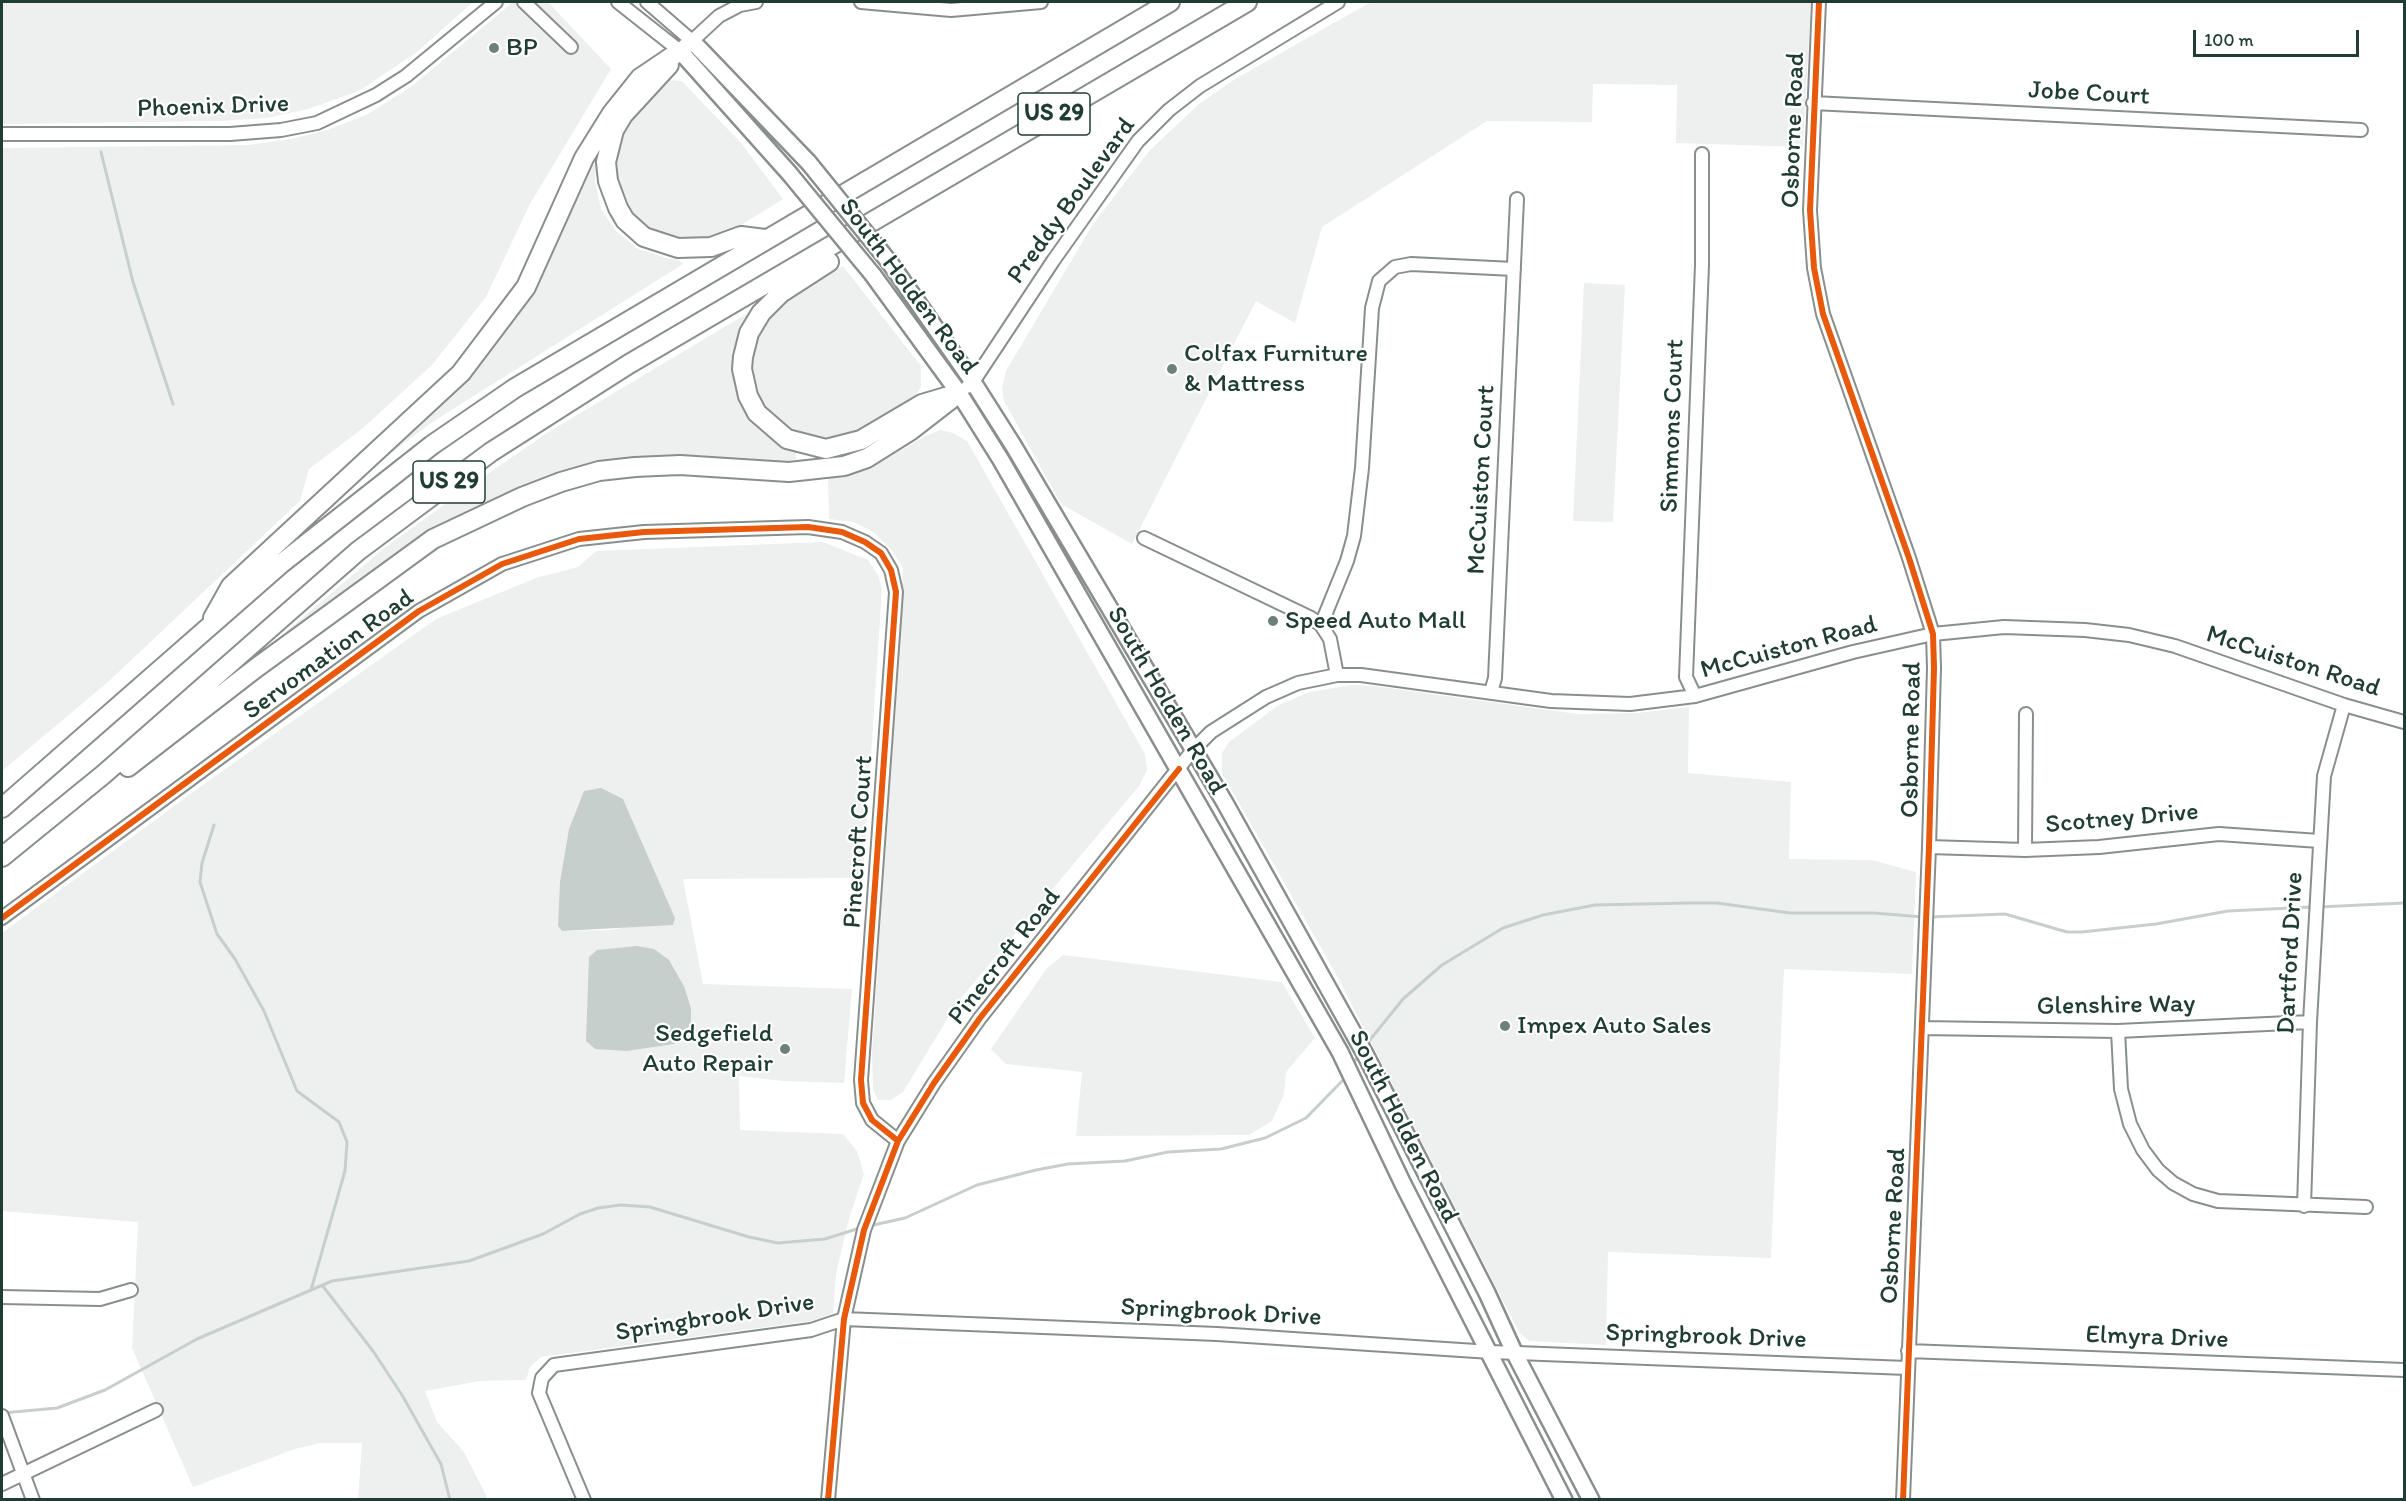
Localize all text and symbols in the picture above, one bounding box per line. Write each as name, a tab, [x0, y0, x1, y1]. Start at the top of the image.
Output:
scale bar	[2196, 18, 2362, 56]
text: 100 m	[2204, 29, 2254, 51]
place label: BP	[506, 32, 538, 64]
marker: BP	[487, 41, 501, 55]
street label: Osborne Road	[1776, 51, 1812, 209]
street label: Jobe Court	[2028, 75, 2150, 113]
street label: Phoenix Drive	[136, 89, 290, 125]
road number: US 29	[1018, 93, 1090, 135]
street label: Preddy Boulevard	[1001, 112, 1143, 290]
street label: South Holden Road	[832, 193, 984, 381]
place label: Colfax Furniture & Mattress	[1184, 338, 1368, 400]
street label: Simmons Court	[1654, 339, 1692, 513]
marker: Colfax Furniture & Mattress	[1165, 362, 1179, 376]
street label: McCuiston Court	[1461, 384, 1503, 576]
road number: US 29	[413, 461, 485, 503]
street label: Servomation Road	[238, 583, 420, 727]
street label: South Holden Road	[1099, 601, 1233, 801]
place label: Speed Auto Mall	[1285, 605, 1466, 637]
street label: McCuiston Road	[1697, 609, 1881, 687]
marker: Speed Auto Mall	[1266, 614, 1280, 628]
street label: McCuiston Road	[2202, 619, 2384, 705]
street label: Osborne Road	[1895, 662, 1929, 818]
street label: Pinecroft Court	[837, 755, 881, 929]
street label: Scotney Drive	[2044, 797, 2200, 841]
street label: Dartford Drive	[2271, 871, 2311, 1035]
street label: Pinecroft Road	[942, 882, 1068, 1032]
street label: Glenshire Way	[2036, 989, 2196, 1023]
place label: Impex Auto Sales	[1517, 1010, 1712, 1042]
place label: Sedgefield Auto Repair	[642, 1018, 773, 1080]
marker: Impex Auto Sales	[1498, 1019, 1512, 1033]
street label: South Holden Road	[1341, 1025, 1465, 1229]
marker: Sedgefield Auto Repair	[778, 1042, 792, 1056]
street label: Osborne Road	[1874, 1147, 1914, 1305]
street label: Springbrook Drive	[613, 1287, 817, 1349]
street label: Springbrook Drive	[1120, 1292, 1322, 1334]
street label: Springbrook Drive	[1605, 1318, 1807, 1356]
street label: Elmyra Drive	[2085, 1320, 2229, 1356]

